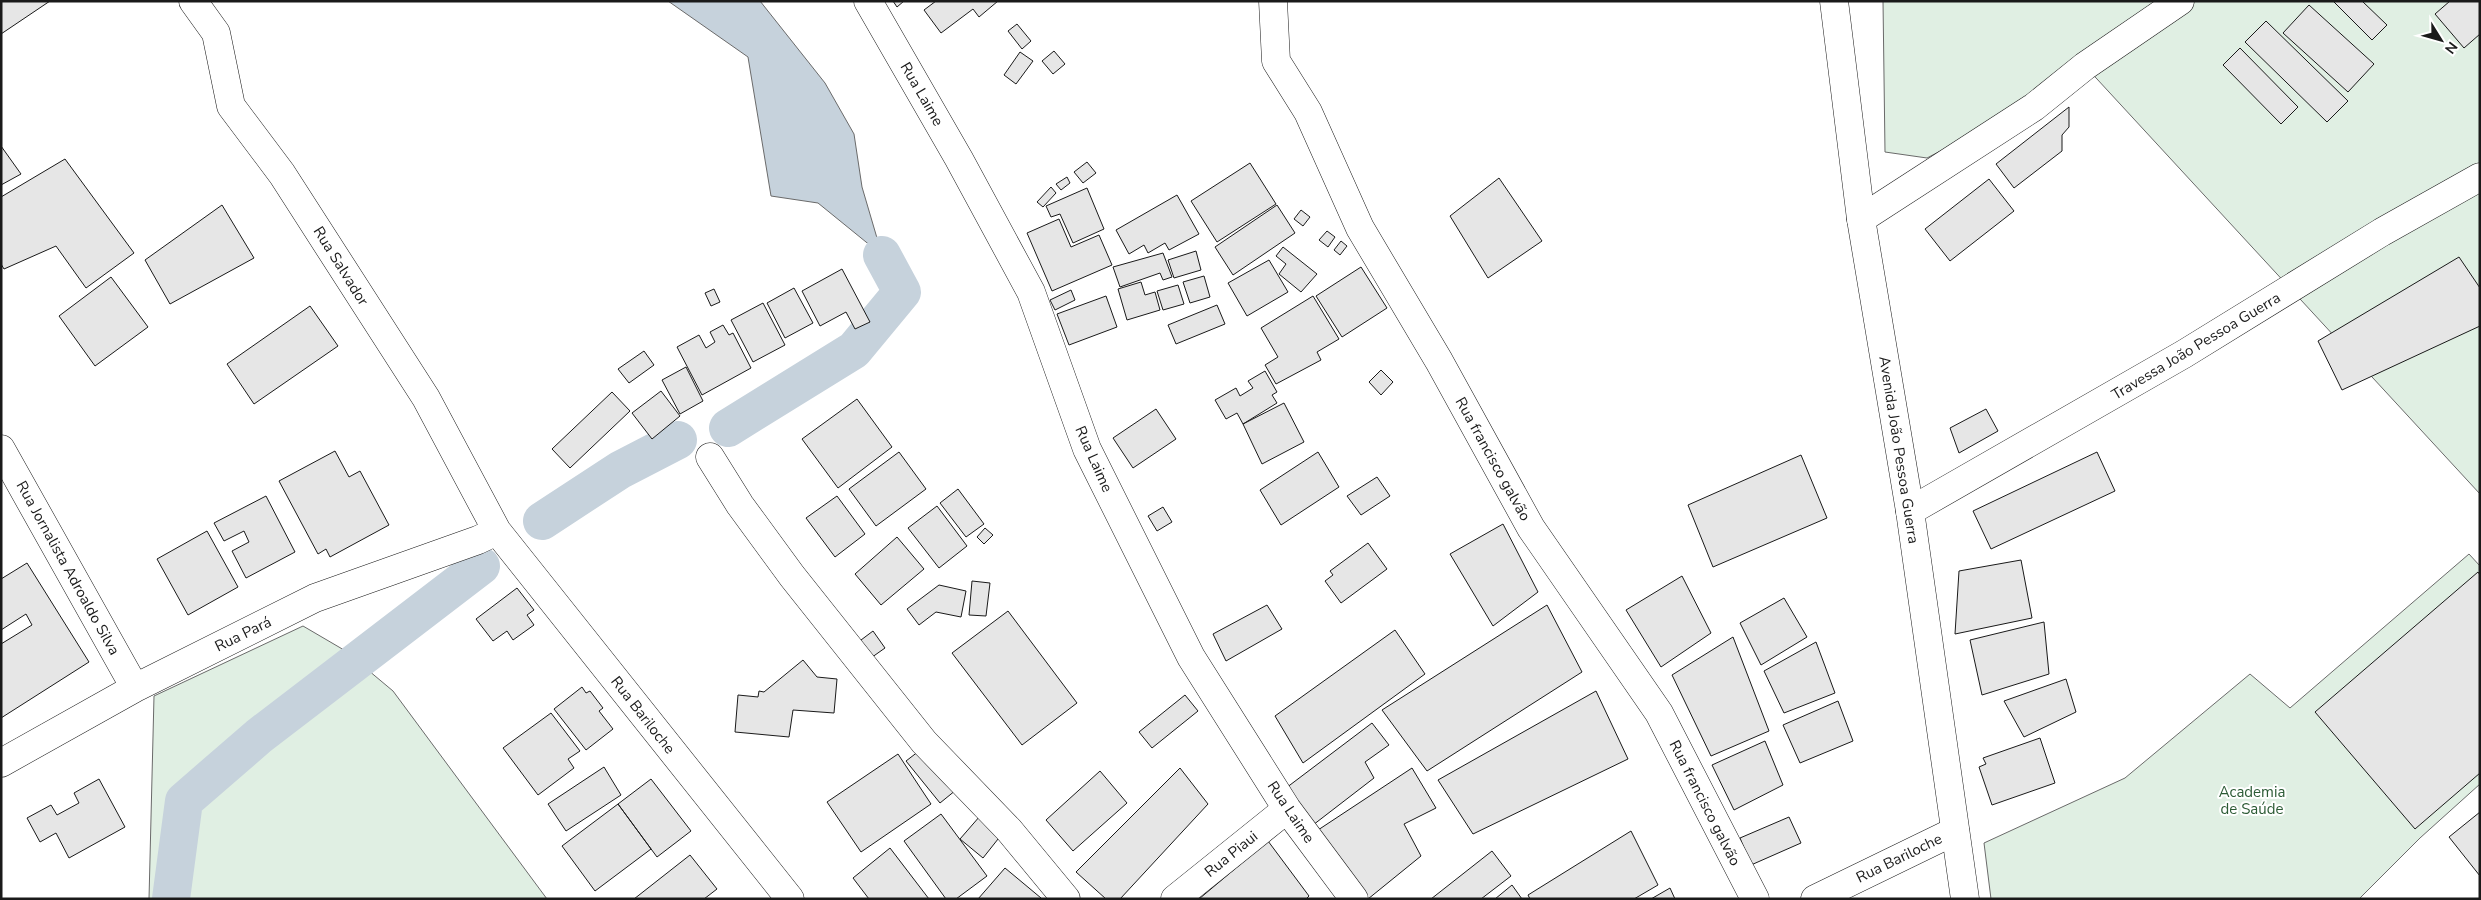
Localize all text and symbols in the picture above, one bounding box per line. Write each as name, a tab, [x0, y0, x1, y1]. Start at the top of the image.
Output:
north arrow	[2416, 15, 2466, 65]
text: N	[2440, 38, 2462, 57]
street label: Rua Laime	[896, 58, 948, 130]
street label: Rua Salvador	[309, 223, 374, 310]
street label: Travessa João Pessoa Guerra	[2108, 288, 2284, 404]
street label: Avenida João Pessoa Guerra	[1874, 355, 1924, 545]
street label: Rua francisco galvão	[1451, 394, 1535, 524]
street label: Rua Laime	[1070, 423, 1118, 495]
street label: Rua Jornalista Adroaldo Silva	[12, 477, 124, 659]
street label: Rua Pará	[211, 612, 275, 656]
street label: Rua Bariloche	[606, 672, 680, 758]
street label: Rua francisco galvão	[1665, 737, 1745, 869]
street label: Rua Laime	[1263, 777, 1319, 847]
park label: Academia de Saúde	[2219, 782, 2285, 819]
street label: Rua Piaui	[1200, 826, 1262, 882]
street label: Rua Bariloche	[1853, 829, 1945, 887]

